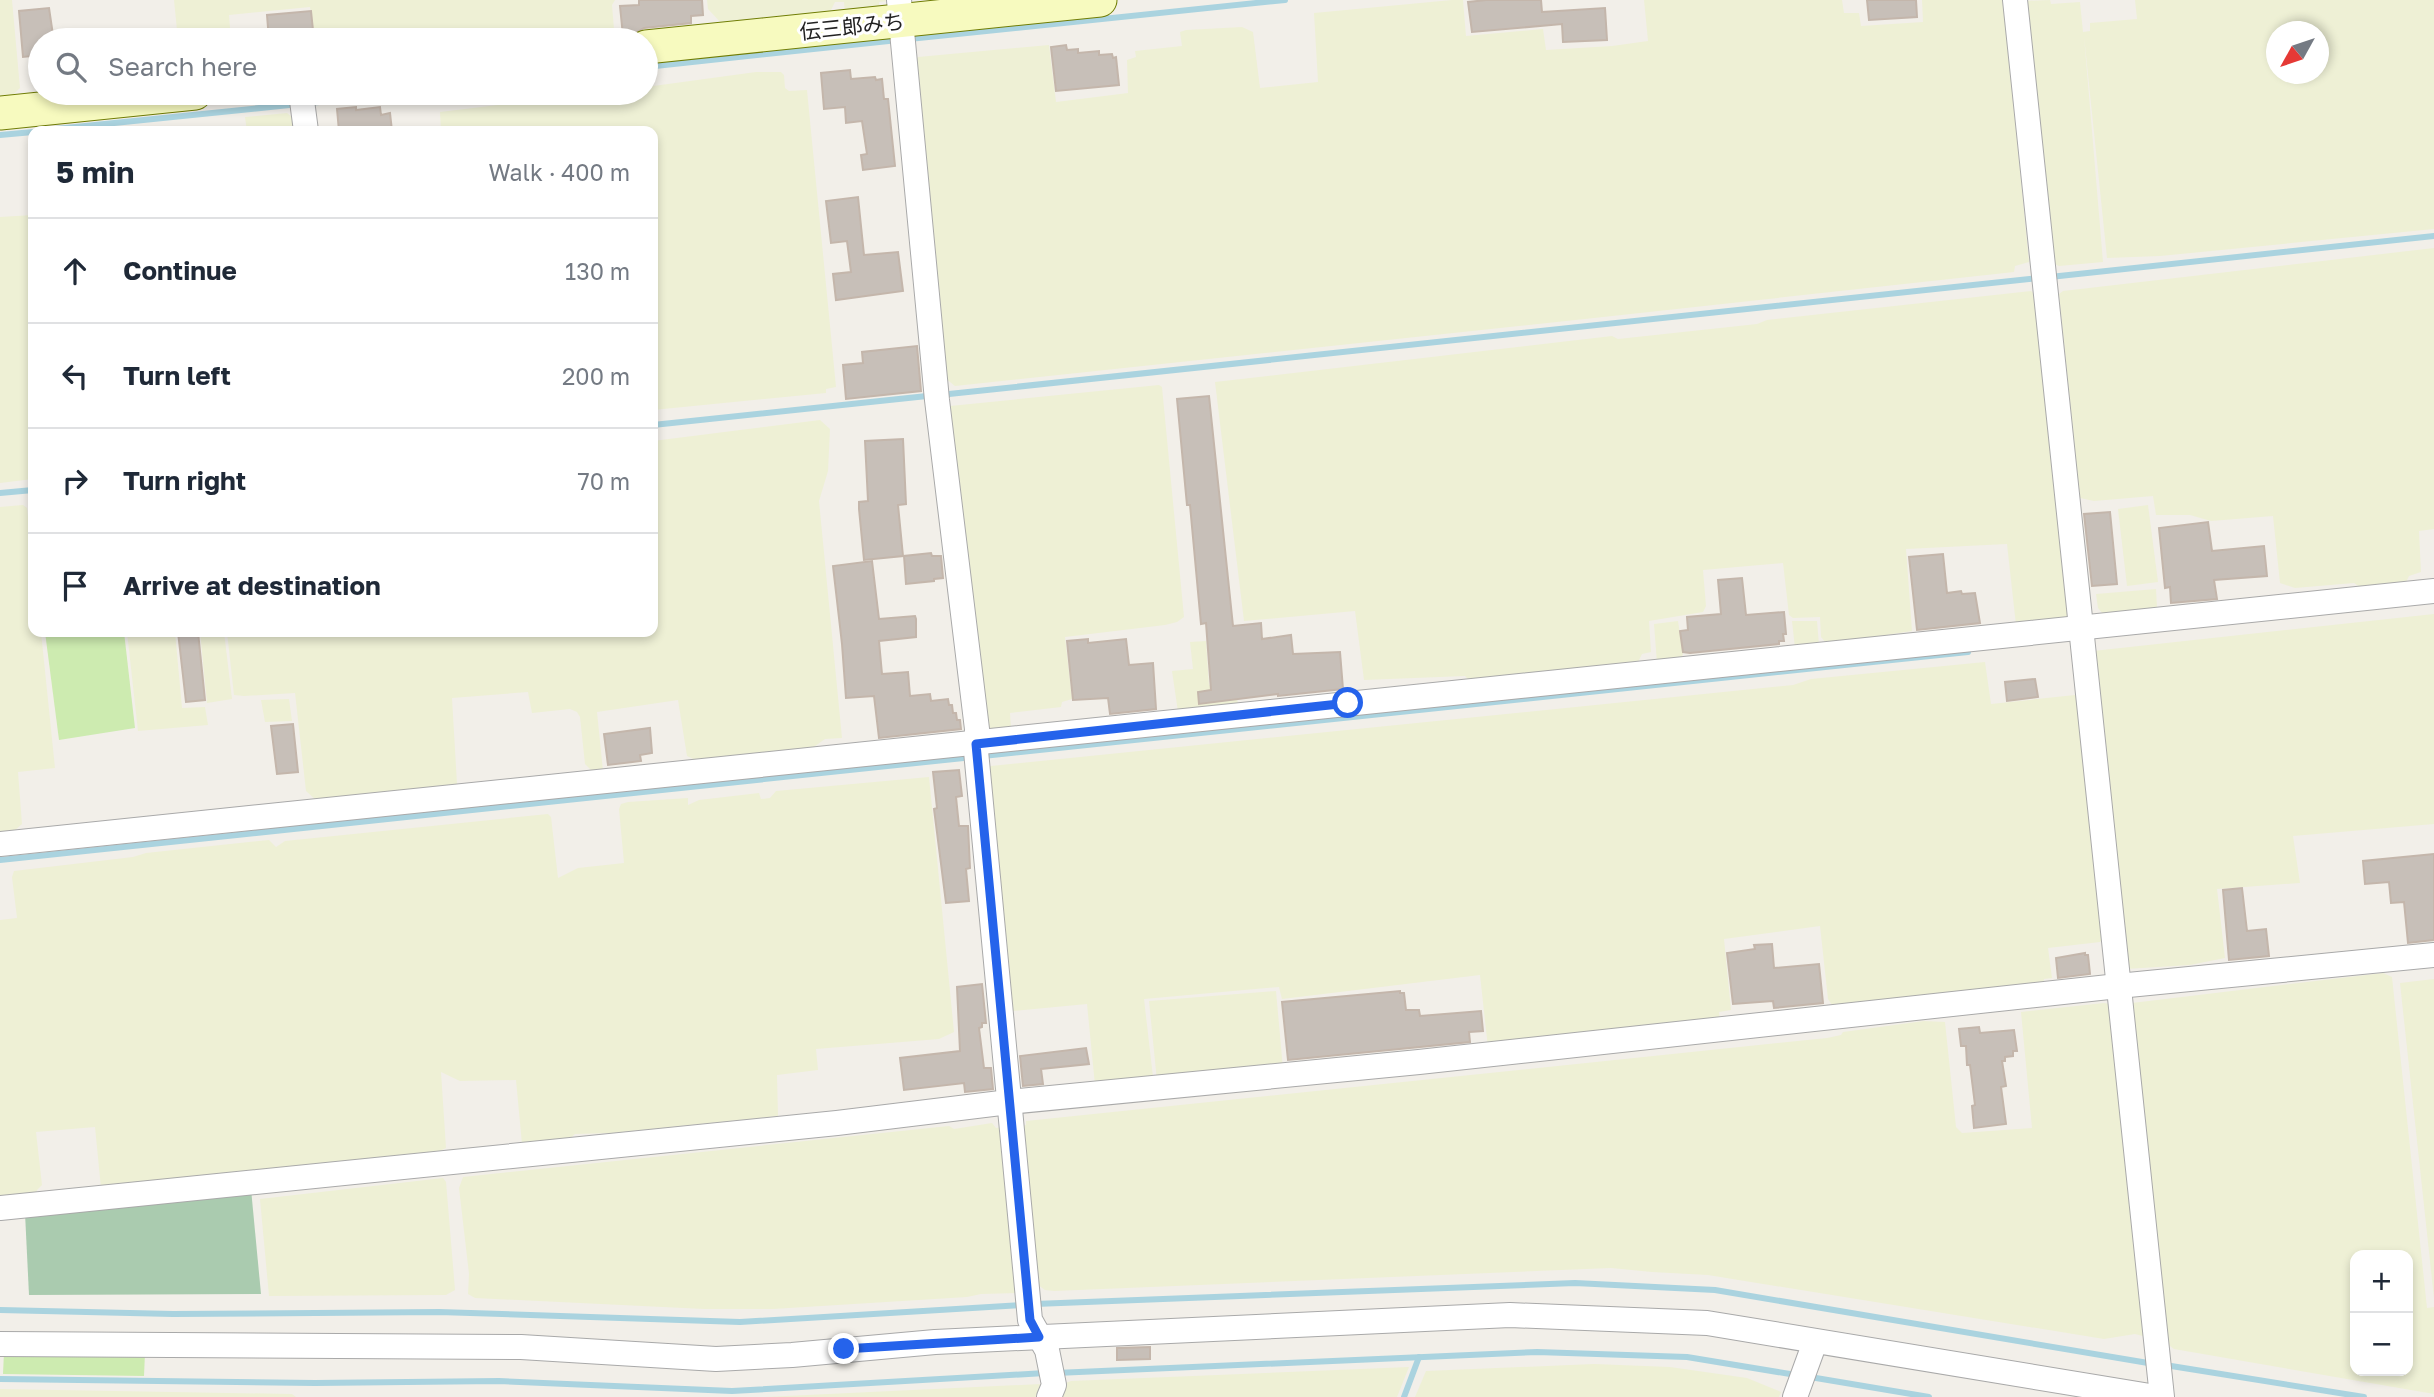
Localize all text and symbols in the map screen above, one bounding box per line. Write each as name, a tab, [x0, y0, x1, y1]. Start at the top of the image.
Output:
street label: 伝三郎みち	[798, 8, 906, 44]
north arrow	[2266, 21, 2329, 84]
search box	[28, 28, 658, 105]
icon: search	[52, 48, 90, 86]
text: Search here	[108, 51, 257, 82]
text: 5 min	[56, 154, 134, 190]
text: Walk · 400 m	[488, 158, 630, 186]
icon: ahead	[56, 252, 94, 290]
text: Continue	[123, 255, 237, 286]
text: 130 m	[565, 257, 630, 285]
icon: left	[56, 357, 94, 395]
text: Turn left	[123, 360, 231, 391]
text: 200 m	[562, 362, 630, 390]
icon: right	[56, 462, 94, 500]
text: Turn right	[123, 465, 246, 496]
text: 70 m	[577, 467, 630, 495]
icon: arrive	[56, 567, 94, 605]
text: Arrive at destination	[123, 570, 381, 601]
route start	[1332, 687, 1363, 718]
map controls	[2350, 1250, 2413, 1376]
button: +	[2350, 1250, 2413, 1313]
button: −	[2350, 1313, 2413, 1376]
route end	[828, 1333, 859, 1364]

